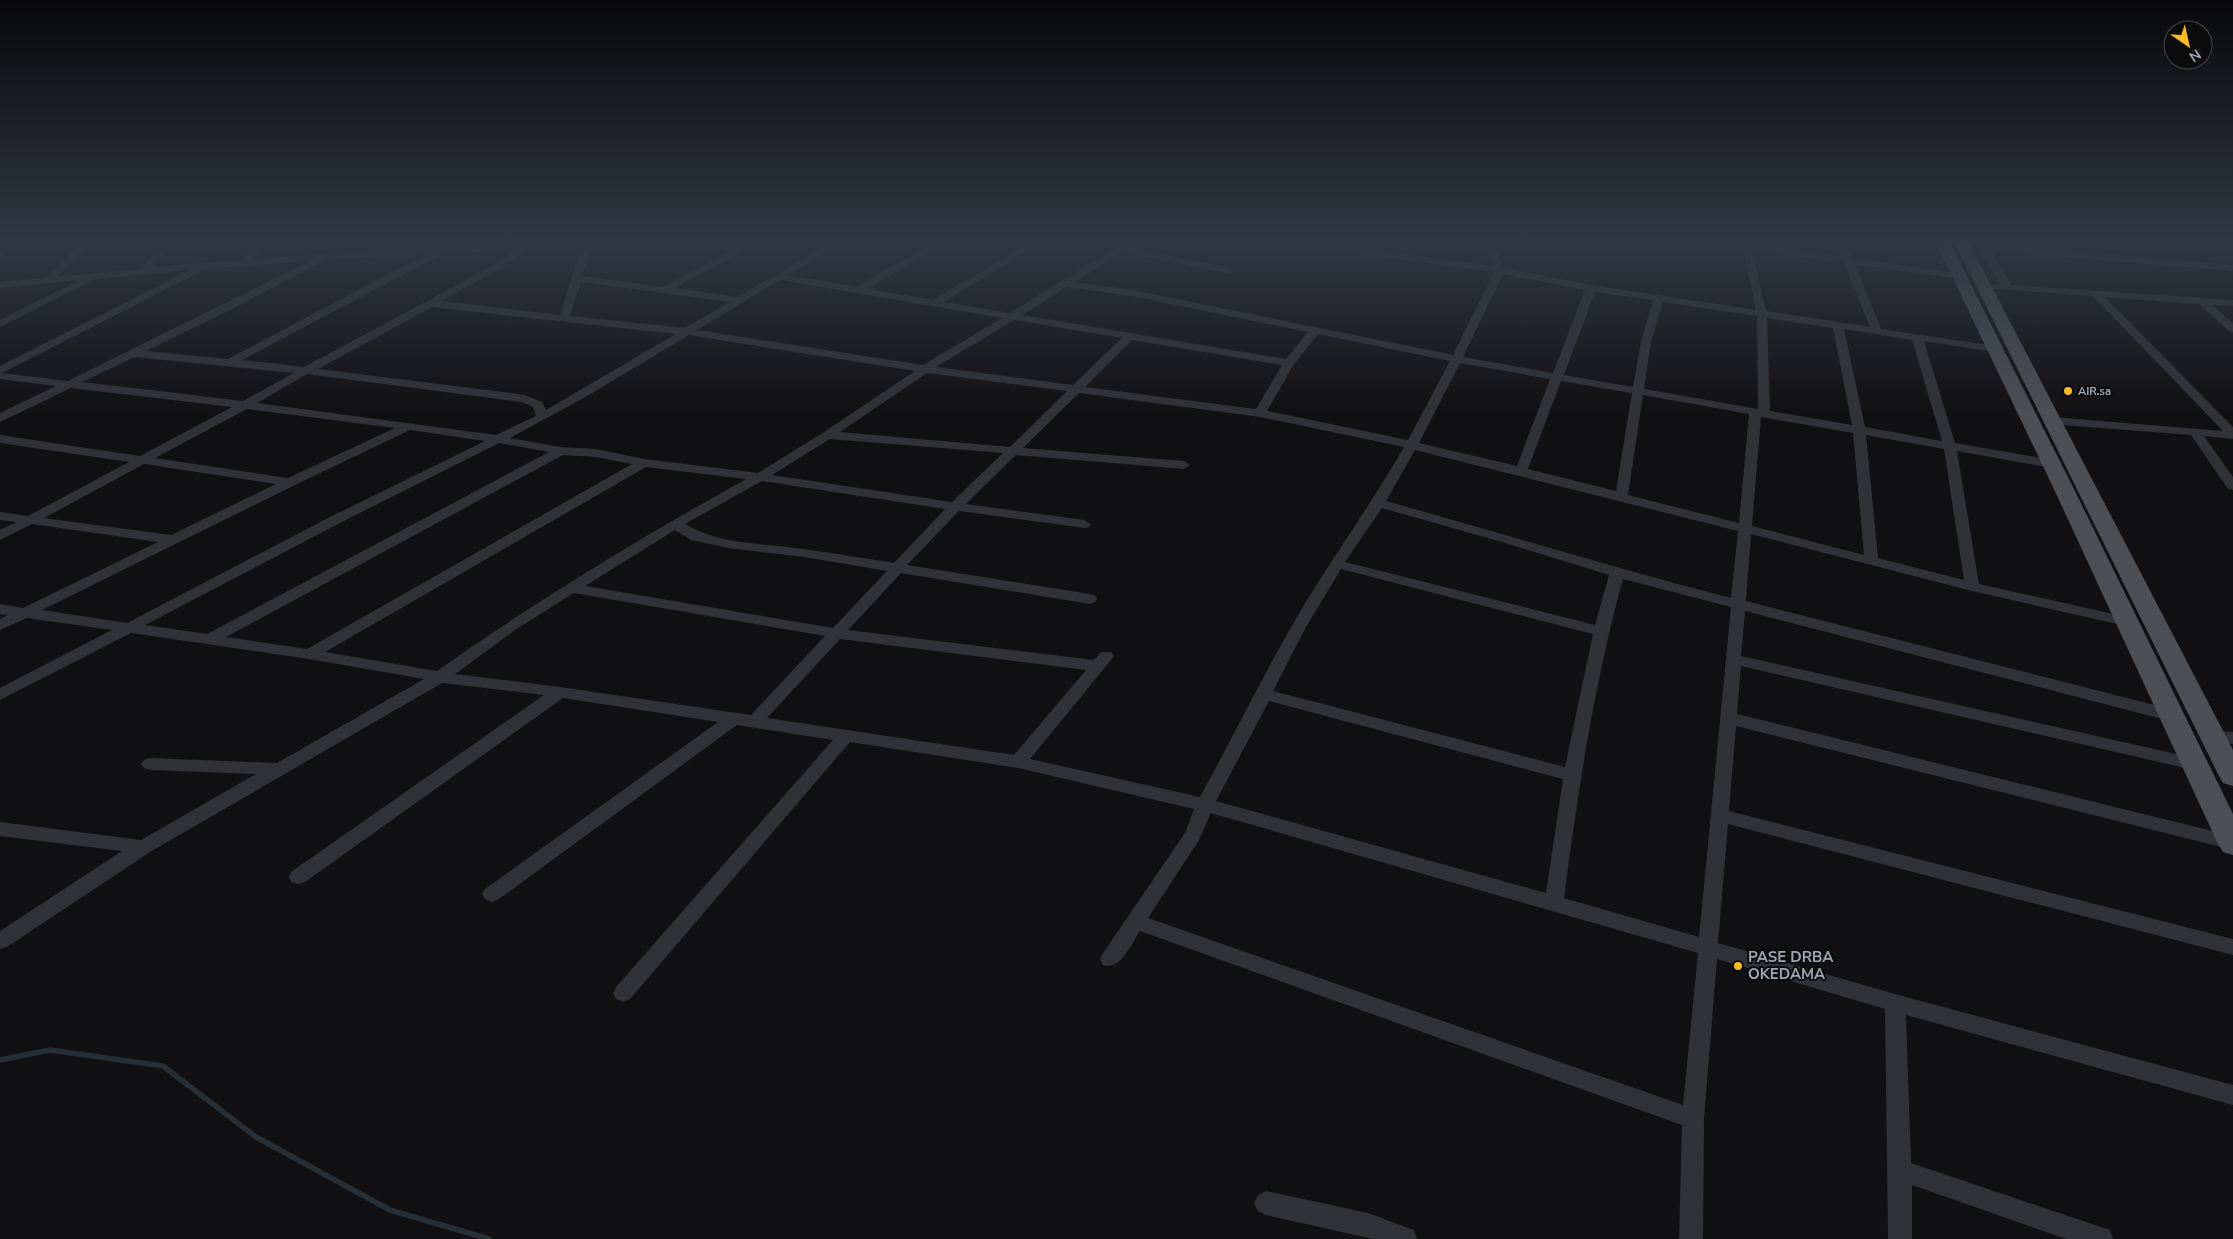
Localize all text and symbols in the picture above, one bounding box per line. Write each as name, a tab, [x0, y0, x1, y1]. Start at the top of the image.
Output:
north arrow	[2163, 20, 2213, 70]
text: N	[2185, 45, 2205, 66]
place label: AIR.sa	[2078, 384, 2111, 399]
marker: AIR.sa	[2062, 385, 2074, 397]
place label: PASE DRBA OKEDAMA	[1748, 947, 1834, 984]
marker: PASE DRBA OKEDAMA	[1732, 960, 1744, 972]

